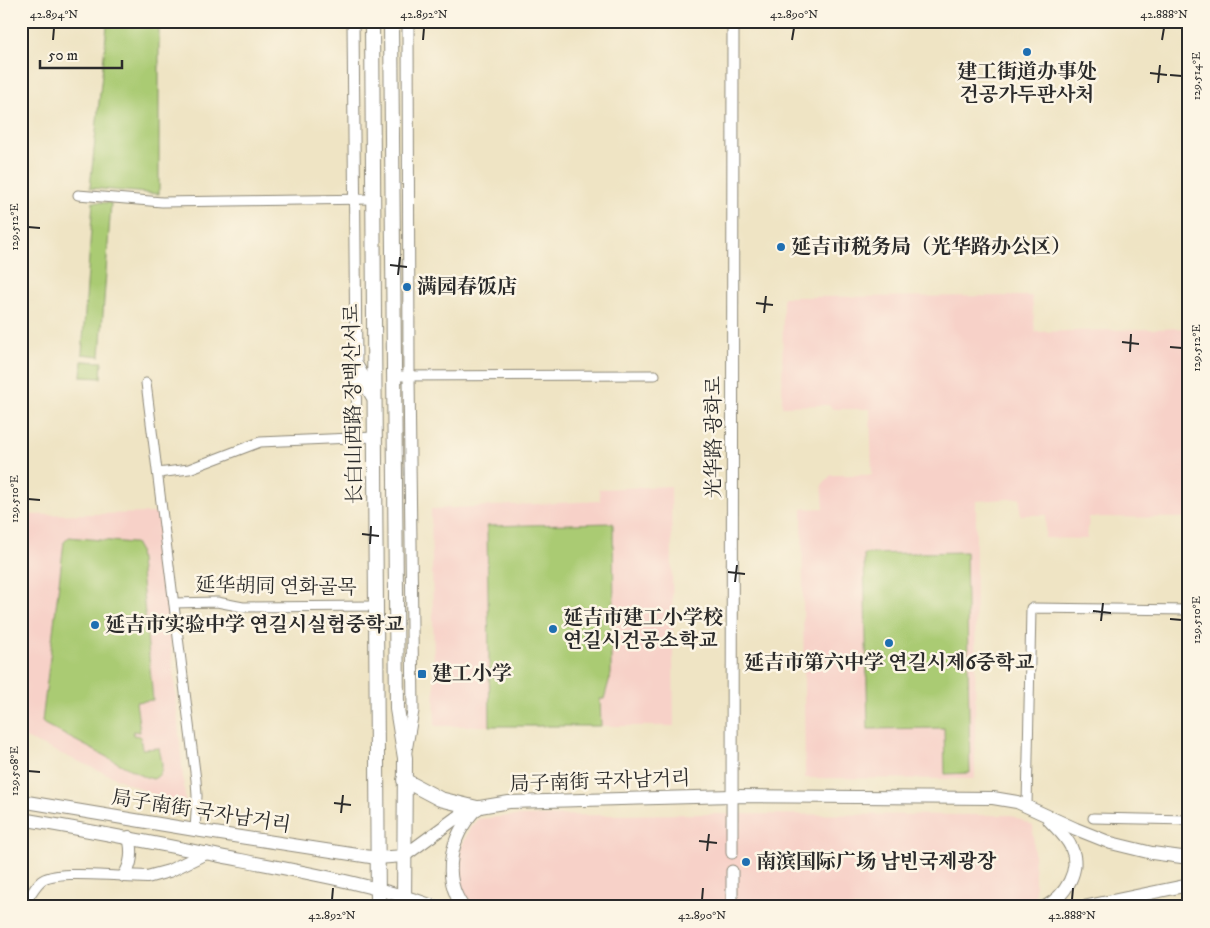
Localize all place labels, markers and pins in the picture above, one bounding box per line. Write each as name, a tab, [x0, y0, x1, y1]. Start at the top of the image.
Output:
marker: 建工街道办事处 건공가두판사처	[1021, 46, 1033, 58]
place label: 建工街道办事处 건공가두판사처	[957, 60, 1097, 108]
place label: 延吉市税务局（光华路办公区）	[791, 235, 1071, 260]
marker: 延吉市税务局（光华路办公区）	[775, 241, 787, 253]
place label: 满园春饭店	[417, 275, 517, 300]
marker: 满园春饭店	[401, 281, 413, 293]
place label: 延吉市建工小学校 연길시건공소학교	[563, 606, 723, 654]
place label: 延吉市实验中学 연길시실험중학교	[105, 613, 405, 638]
marker: 延吉市实验中学 연길시실험중학교	[89, 619, 101, 631]
marker: 延吉市建工小学校 연길시건공소학교	[547, 623, 559, 635]
marker: 延吉市第六中学 연길시제6중학교	[883, 637, 895, 649]
place label: 延吉市第六中学 연길시제6중학교	[744, 651, 1035, 676]
place label: 建工小学	[432, 662, 512, 687]
marker: 建工小学	[416, 668, 428, 680]
place label: 南滨国际广场 남빈국제광장	[756, 850, 997, 875]
marker: 南滨国际广场 남빈국제광장	[740, 856, 752, 868]

